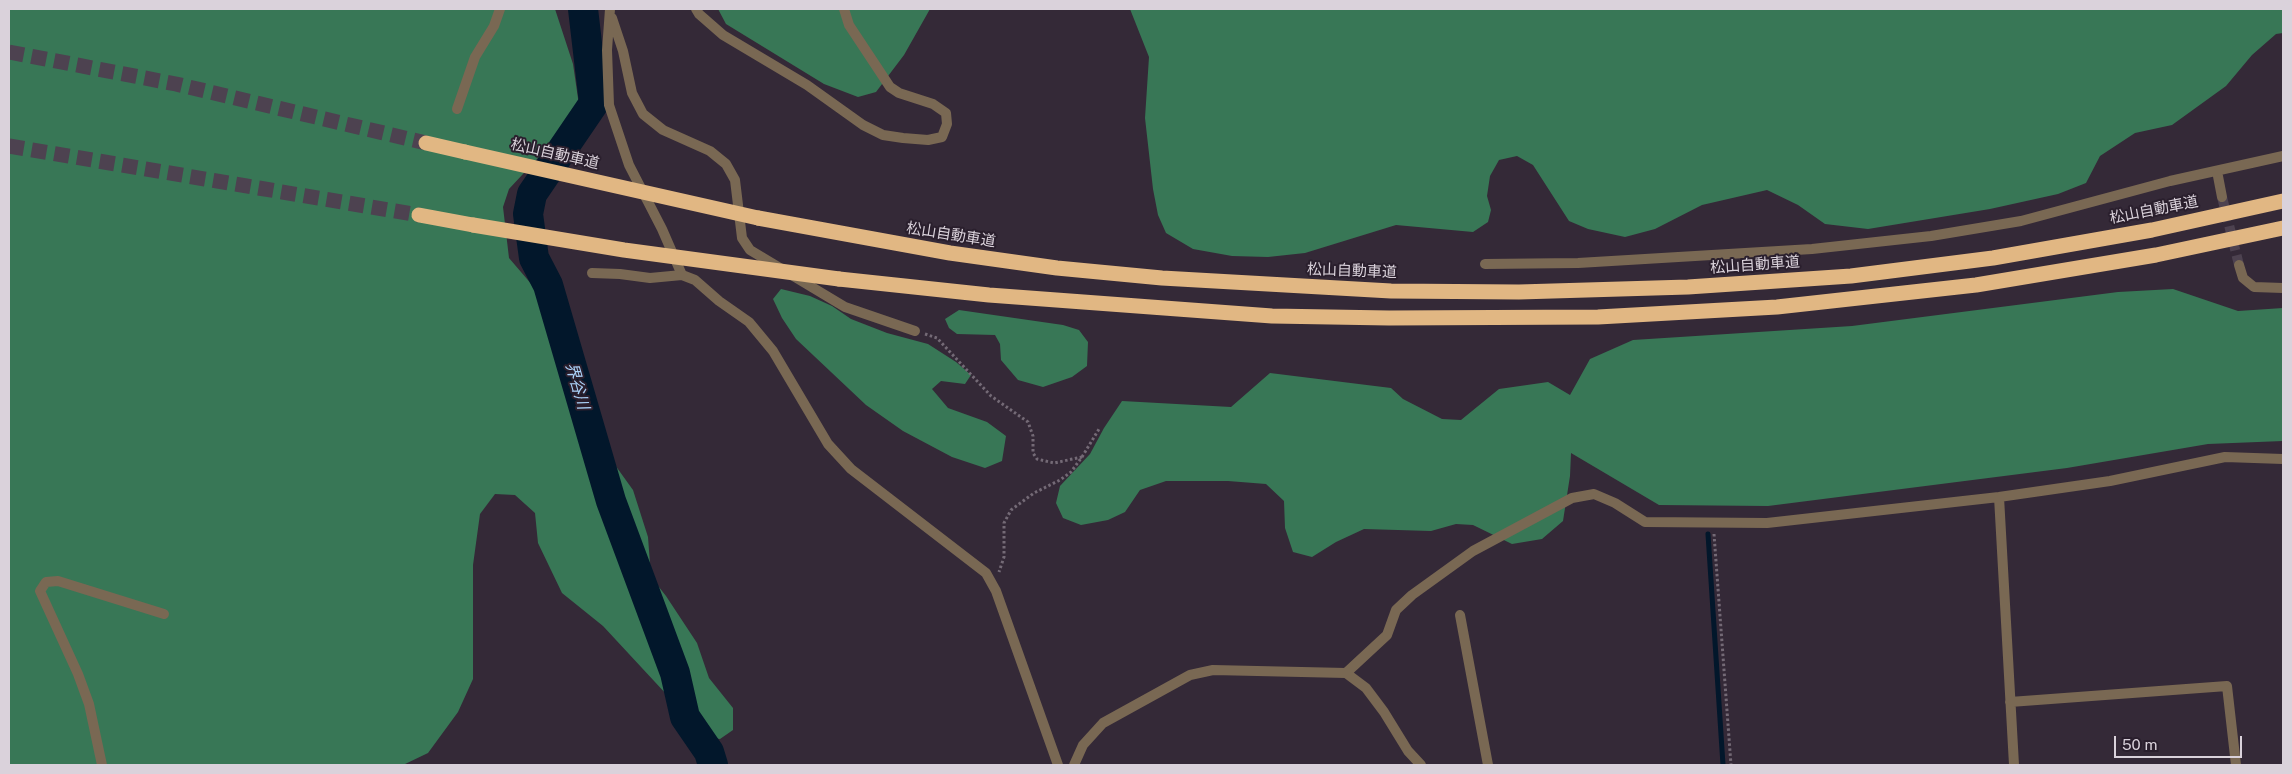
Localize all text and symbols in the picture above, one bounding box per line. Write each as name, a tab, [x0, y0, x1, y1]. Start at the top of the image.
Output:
street label: 松山自動車道	[509, 135, 601, 173]
street label: 松山自動車道	[2108, 193, 2200, 227]
street label: 松山自動車道	[905, 219, 997, 251]
street label: 松山自動車道	[1709, 253, 1801, 277]
street label: 松山自動車道	[1307, 260, 1397, 282]
water label: 界谷川	[561, 360, 593, 412]
scale bar	[2117, 726, 2244, 758]
text: 50 m	[2122, 736, 2157, 753]

